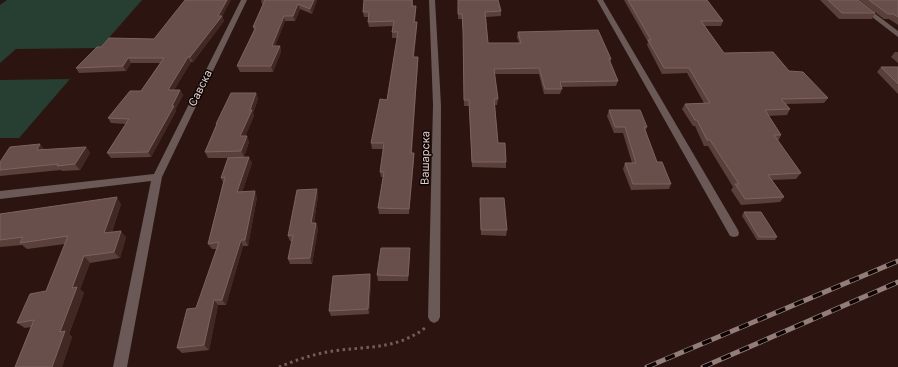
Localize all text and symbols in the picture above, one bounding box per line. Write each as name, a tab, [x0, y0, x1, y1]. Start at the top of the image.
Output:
street label: Савска	[185, 67, 215, 109]
street label: Вашарска	[418, 131, 432, 185]

